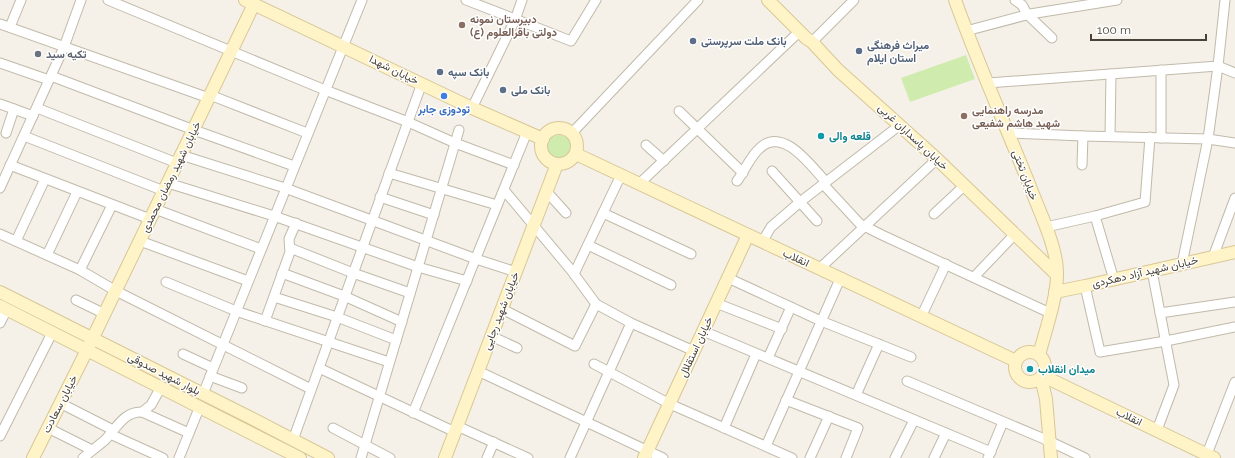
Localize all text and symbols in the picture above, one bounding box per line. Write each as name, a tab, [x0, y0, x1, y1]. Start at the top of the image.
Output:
place label: دبیرستان نمونه دولتی باقرالعلوم (ع)	[470, 13, 558, 40]
scale bar	[1091, 16, 1206, 42]
marker: دبیرستان نمونه دولتی باقرالعلوم (ع)	[457, 20, 467, 30]
text: 100 m	[1097, 23, 1131, 37]
place label: بانک ملت سرپرستی	[701, 35, 787, 49]
marker: بانک ملت سرپرستی	[688, 36, 698, 46]
place label: میراث فرهنگی استان ایلام	[867, 39, 929, 66]
marker: میراث فرهنگی استان ایلام	[854, 46, 864, 56]
place label: تکیه سید	[46, 48, 87, 61]
marker: تکیه سید	[33, 49, 43, 59]
street label: خیابان شهدا	[367, 53, 421, 87]
place label: بانک سپه	[448, 66, 489, 80]
marker: بانک سپه	[435, 67, 445, 77]
place label: بانک ملی	[511, 84, 550, 97]
marker: بانک ملی	[498, 85, 508, 95]
marker: تودوزی جابر	[439, 91, 449, 101]
street label: خیابان پاسداران غربی	[875, 101, 951, 173]
place label: تودوزی جابر	[417, 103, 470, 116]
place label: مدرسه راهنمایی شهید هاشم شفیعی	[972, 104, 1060, 131]
marker: مدرسه راهنمایی شهید هاشم شفیعی	[959, 111, 969, 121]
street label: خیابان شهید رمضان محمدی	[138, 119, 204, 235]
place label: قلعه والی	[829, 130, 871, 143]
marker: قلعه والی	[816, 131, 826, 141]
street label: خیابان تختی	[1010, 148, 1040, 202]
street label: انقلاب	[781, 246, 811, 270]
street label: خیابان شهید آزاد دهکردی	[1091, 253, 1199, 291]
street label: خیابان شهید رجایی	[480, 270, 522, 352]
street label: خیابان استقلال	[676, 315, 716, 379]
street label: بلوار شهید صدوقی	[126, 350, 202, 398]
place label: میدان انقلاب	[1038, 363, 1095, 376]
marker: میدان انقلاب	[1025, 364, 1035, 374]
street label: خیابان سعادت	[40, 373, 80, 435]
street label: انقلاب	[1114, 405, 1144, 429]

